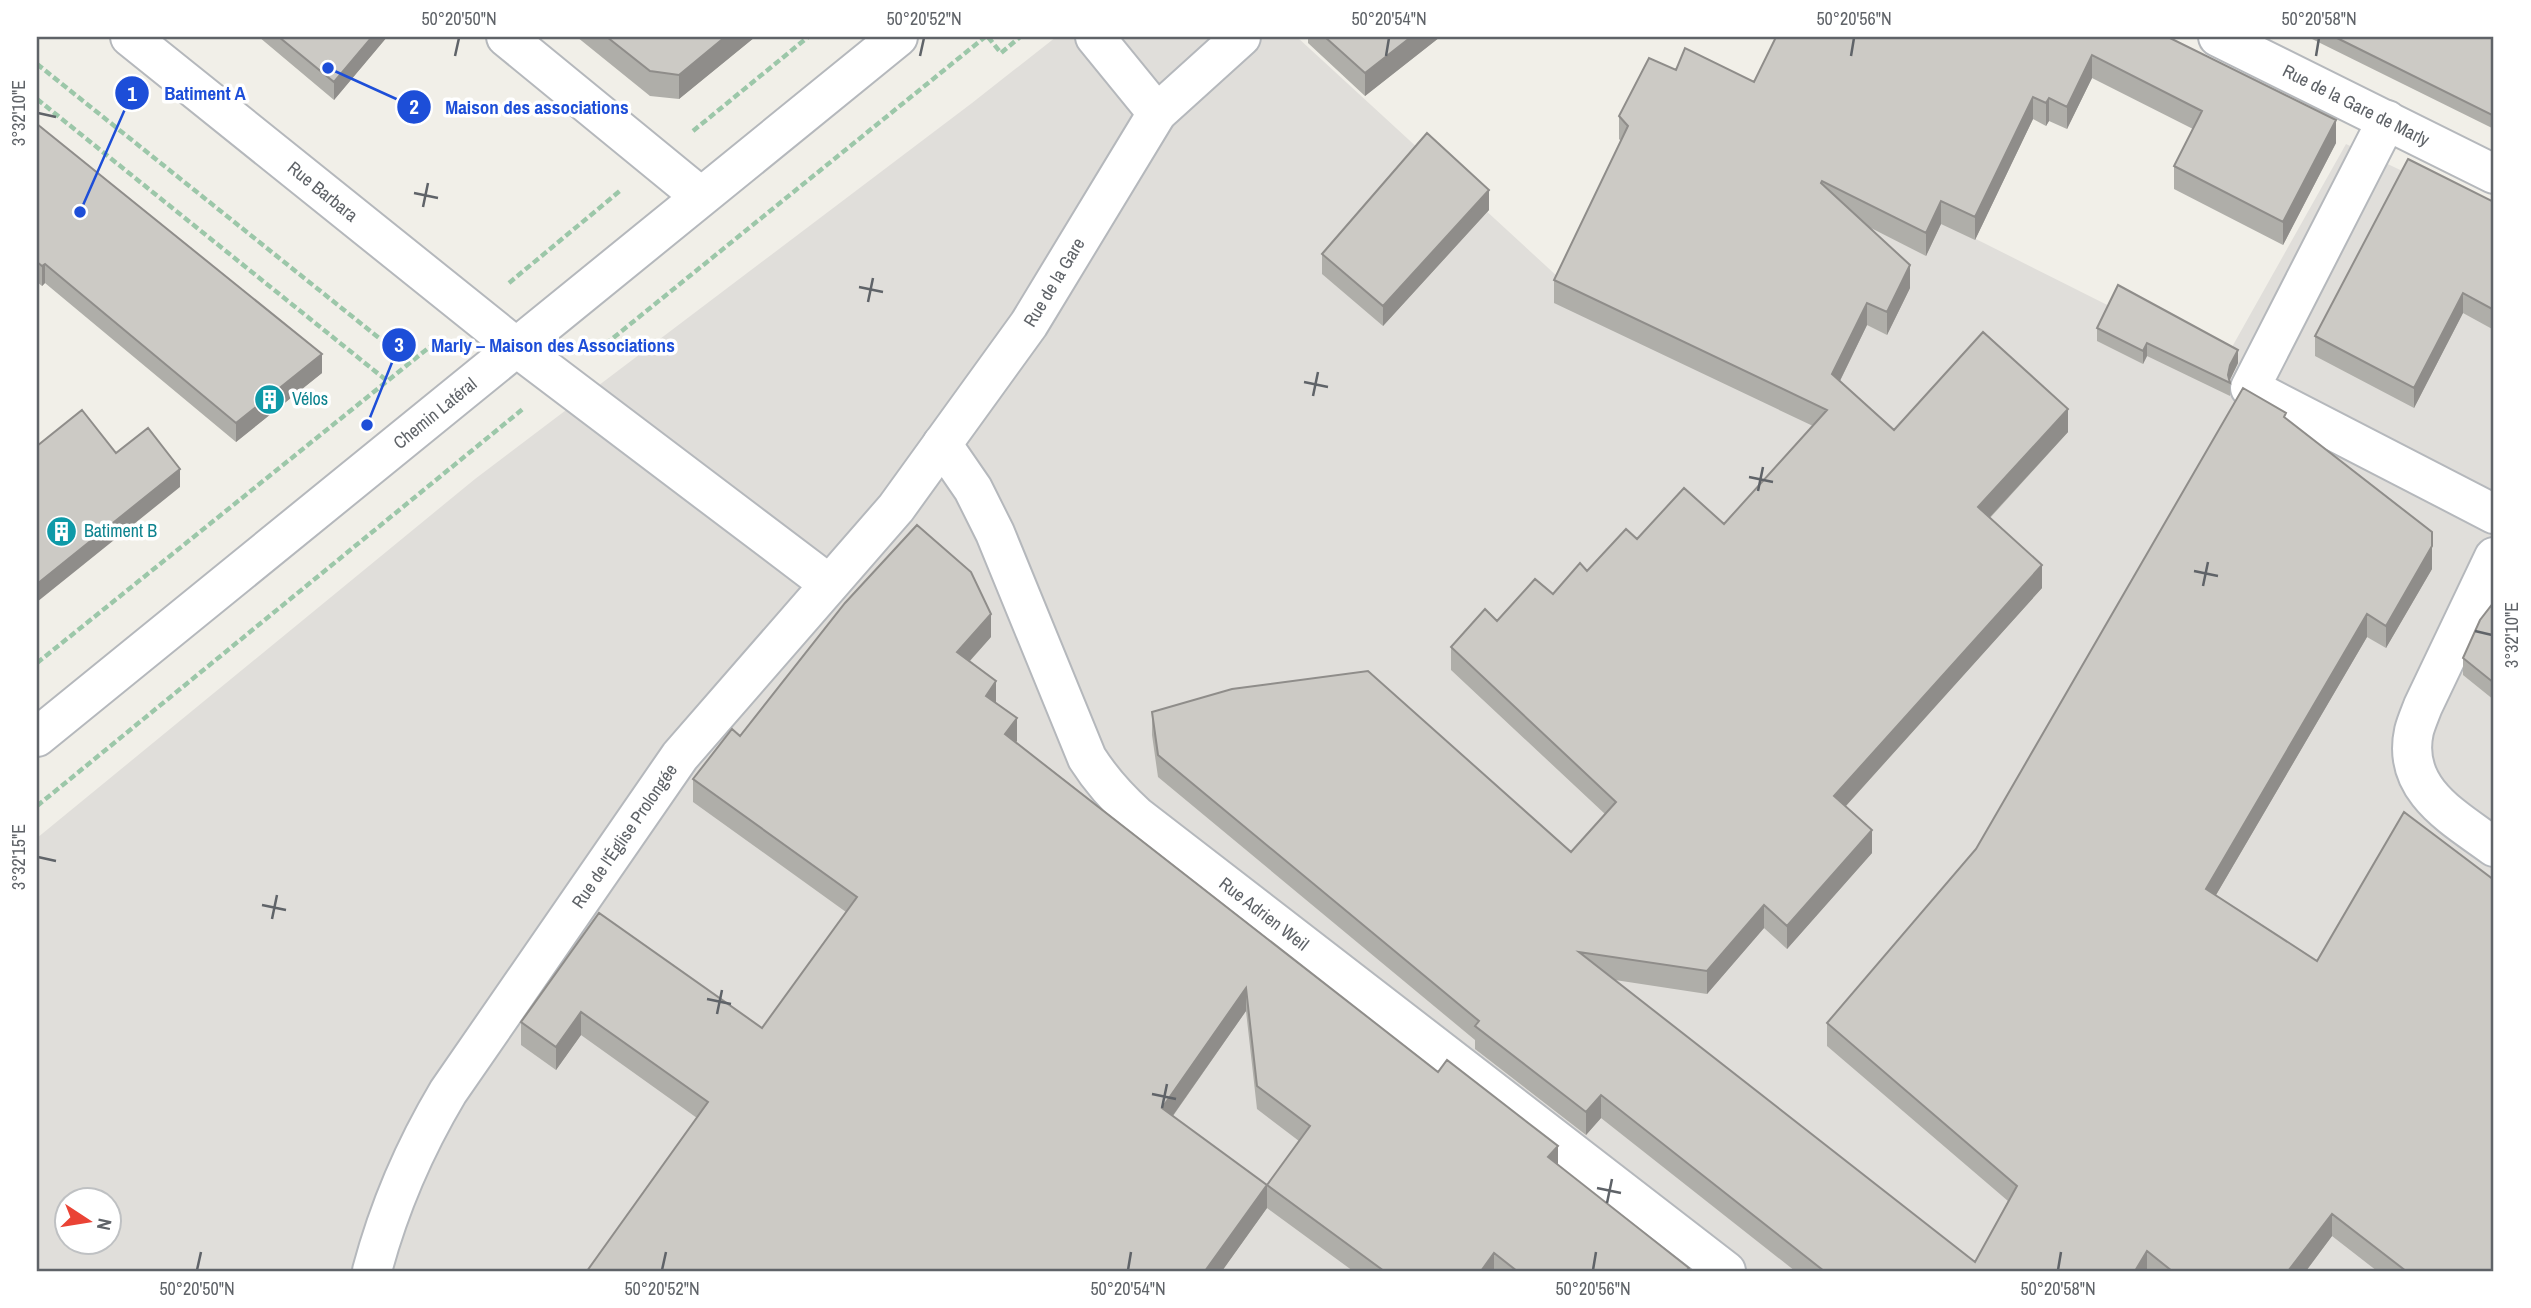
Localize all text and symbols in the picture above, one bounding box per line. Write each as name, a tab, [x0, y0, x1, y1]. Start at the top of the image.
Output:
text: 50°20'50"N	[421, 6, 497, 31]
text: 50°20'52"N	[886, 6, 962, 31]
text: 50°20'54"N	[1351, 6, 1427, 31]
text: 50°20'56"N	[1816, 6, 1892, 31]
text: 50°20'58"N	[2281, 6, 2357, 31]
street label: Rue de la Gare de Marly	[2279, 58, 2434, 152]
callout: Batiment A	[115, 73, 260, 113]
text: 1	[127, 79, 137, 108]
text: 3°32'10"E	[6, 80, 31, 146]
text: Batiment A	[164, 80, 247, 106]
callout: Maison des associations	[397, 87, 643, 127]
text: 2	[409, 92, 419, 121]
text: Maison des associations	[445, 94, 629, 120]
street label: Rue Barbara	[282, 155, 363, 227]
street label: Rue de la Gare	[1017, 233, 1090, 331]
callout: Marly – Maison des Associations	[381, 325, 689, 365]
text: 3	[394, 330, 404, 359]
text: Marly – Maison des Associations	[431, 332, 675, 358]
street label: Chemin Latéral	[388, 371, 482, 455]
building icon: Vélos	[252, 382, 286, 416]
place label: Vélos	[292, 386, 328, 411]
building icon: Batiment B	[44, 514, 78, 548]
place label: Batiment B	[84, 518, 157, 543]
text: 3°32'10"E	[2499, 602, 2524, 668]
street label: Rue de l'Église Prolongée	[566, 759, 683, 913]
text: 3°32'15"E	[6, 824, 31, 890]
street label: Rue Adrien Weil	[1214, 871, 1314, 956]
north arrow	[52, 1186, 122, 1256]
text: N	[91, 1216, 119, 1233]
text: 50°20'50"N	[159, 1276, 235, 1301]
text: 50°20'52"N	[624, 1276, 700, 1301]
text: 50°20'54"N	[1090, 1276, 1166, 1301]
text: 50°20'56"N	[1555, 1276, 1631, 1301]
text: 50°20'58"N	[2020, 1276, 2096, 1301]

